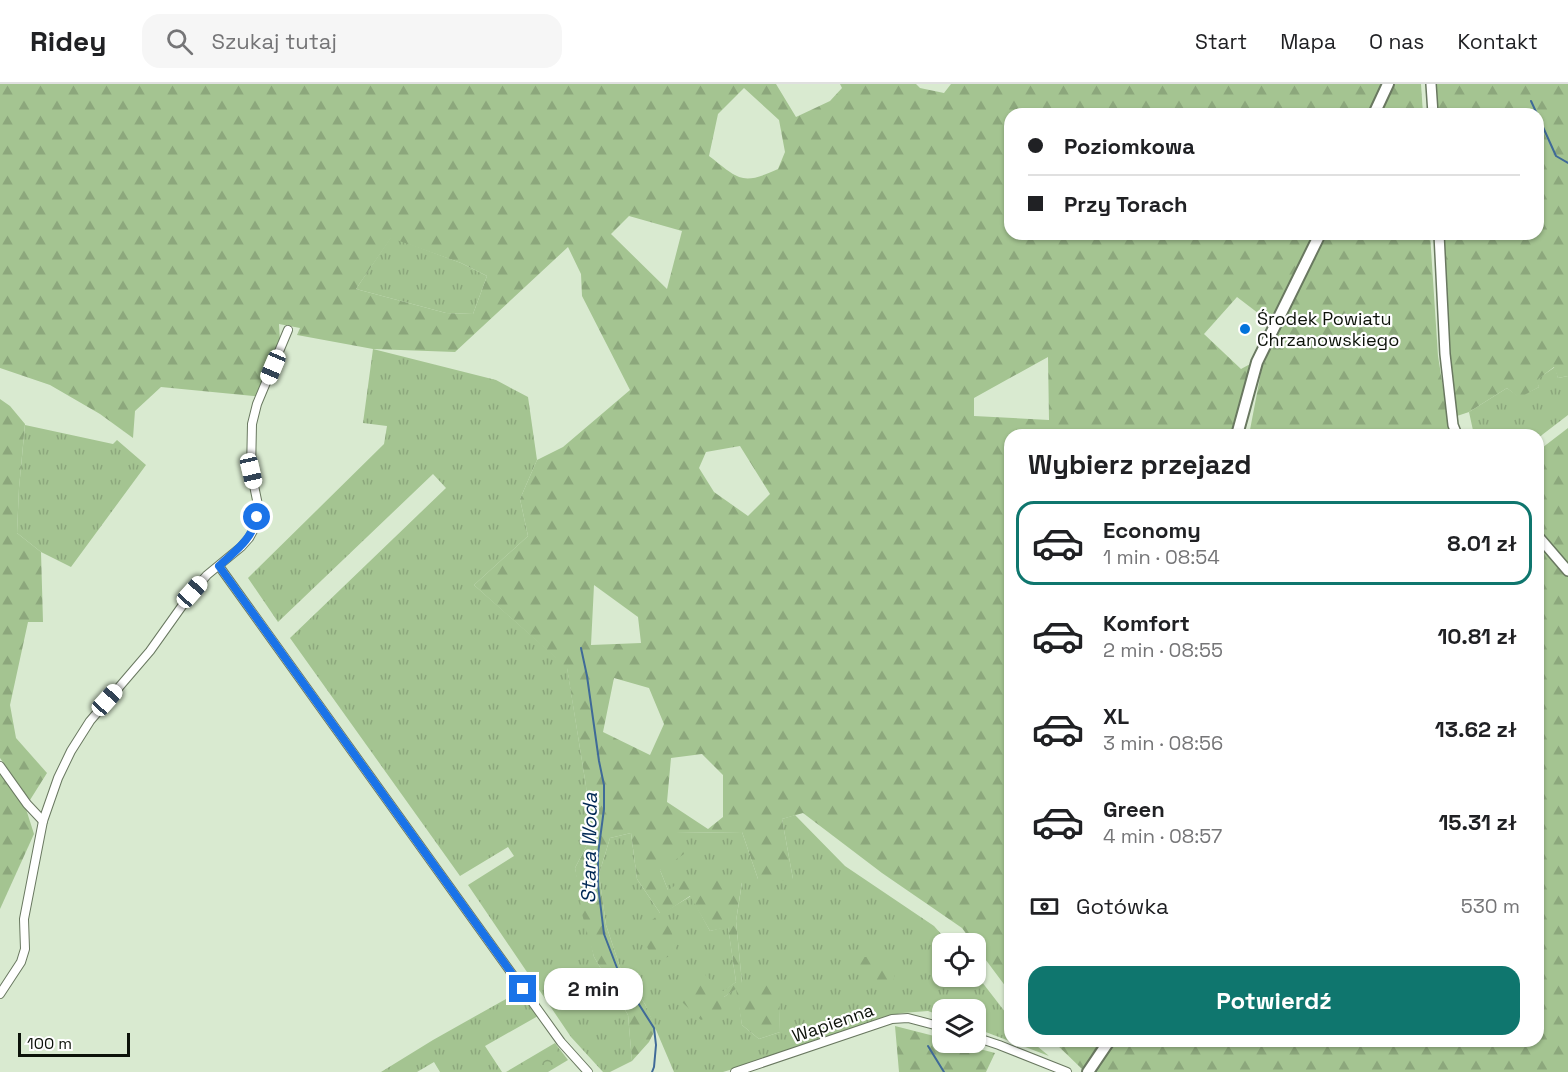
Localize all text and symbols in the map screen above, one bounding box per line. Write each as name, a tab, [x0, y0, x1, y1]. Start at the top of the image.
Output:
search box	[142, 14, 562, 68]
text: Ridey	[30, 23, 106, 59]
icon: search	[163, 25, 196, 58]
text: Szukaj tutaj	[211, 27, 337, 55]
text: Start	[1195, 28, 1247, 55]
text: Mapa	[1280, 28, 1336, 55]
text: O nas	[1369, 28, 1424, 55]
text: Kontakt	[1457, 28, 1538, 55]
text: Poziomkowa	[1064, 132, 1195, 160]
text: Przy Torach	[1064, 190, 1188, 218]
place label: Środek Powiatu Chrzanowskiego	[1257, 307, 1399, 351]
marker: Środek Powiatu Chrzanowskiego	[1238, 322, 1252, 336]
car	[258, 347, 288, 387]
text: Wybierz przejazd	[1028, 447, 1252, 482]
car	[238, 451, 264, 491]
route start	[243, 503, 270, 530]
icon: car	[1031, 516, 1085, 570]
text: Economy	[1103, 516, 1201, 544]
text: 8.01 zł	[1447, 529, 1517, 557]
text: 1 min · 08:54	[1103, 544, 1220, 570]
car	[173, 573, 211, 611]
icon: car	[1031, 609, 1085, 663]
text: Komfort	[1103, 609, 1190, 637]
text: 10.81 zł	[1437, 622, 1517, 650]
text: 2 min · 08:55	[1103, 637, 1223, 663]
car	[88, 681, 126, 719]
icon: car	[1031, 702, 1085, 756]
text: XL	[1103, 702, 1129, 730]
text: 13.62 zł	[1435, 715, 1517, 743]
text: 3 min · 08:56	[1103, 730, 1223, 756]
water label: Stara Woda	[575, 792, 603, 903]
icon: car	[1031, 795, 1085, 849]
text: Green	[1103, 795, 1165, 823]
text: 15.31 zł	[1438, 808, 1517, 836]
text: 4 min · 08:57	[1103, 823, 1222, 849]
icon: cash	[1028, 890, 1061, 923]
text: Gotówka	[1076, 892, 1169, 920]
text: 530 m	[1461, 893, 1520, 919]
map controls	[932, 933, 986, 1053]
button: locate	[932, 933, 986, 987]
button: Potwierdź	[1028, 966, 1520, 1035]
callout: 2 min	[544, 968, 643, 1010]
route end	[509, 975, 536, 1002]
text: 2 min	[568, 976, 619, 1002]
street label: Wapienna	[789, 998, 877, 1047]
button: layers	[932, 999, 986, 1053]
scale bar	[18, 1030, 130, 1058]
text: 100 m	[27, 1033, 72, 1054]

